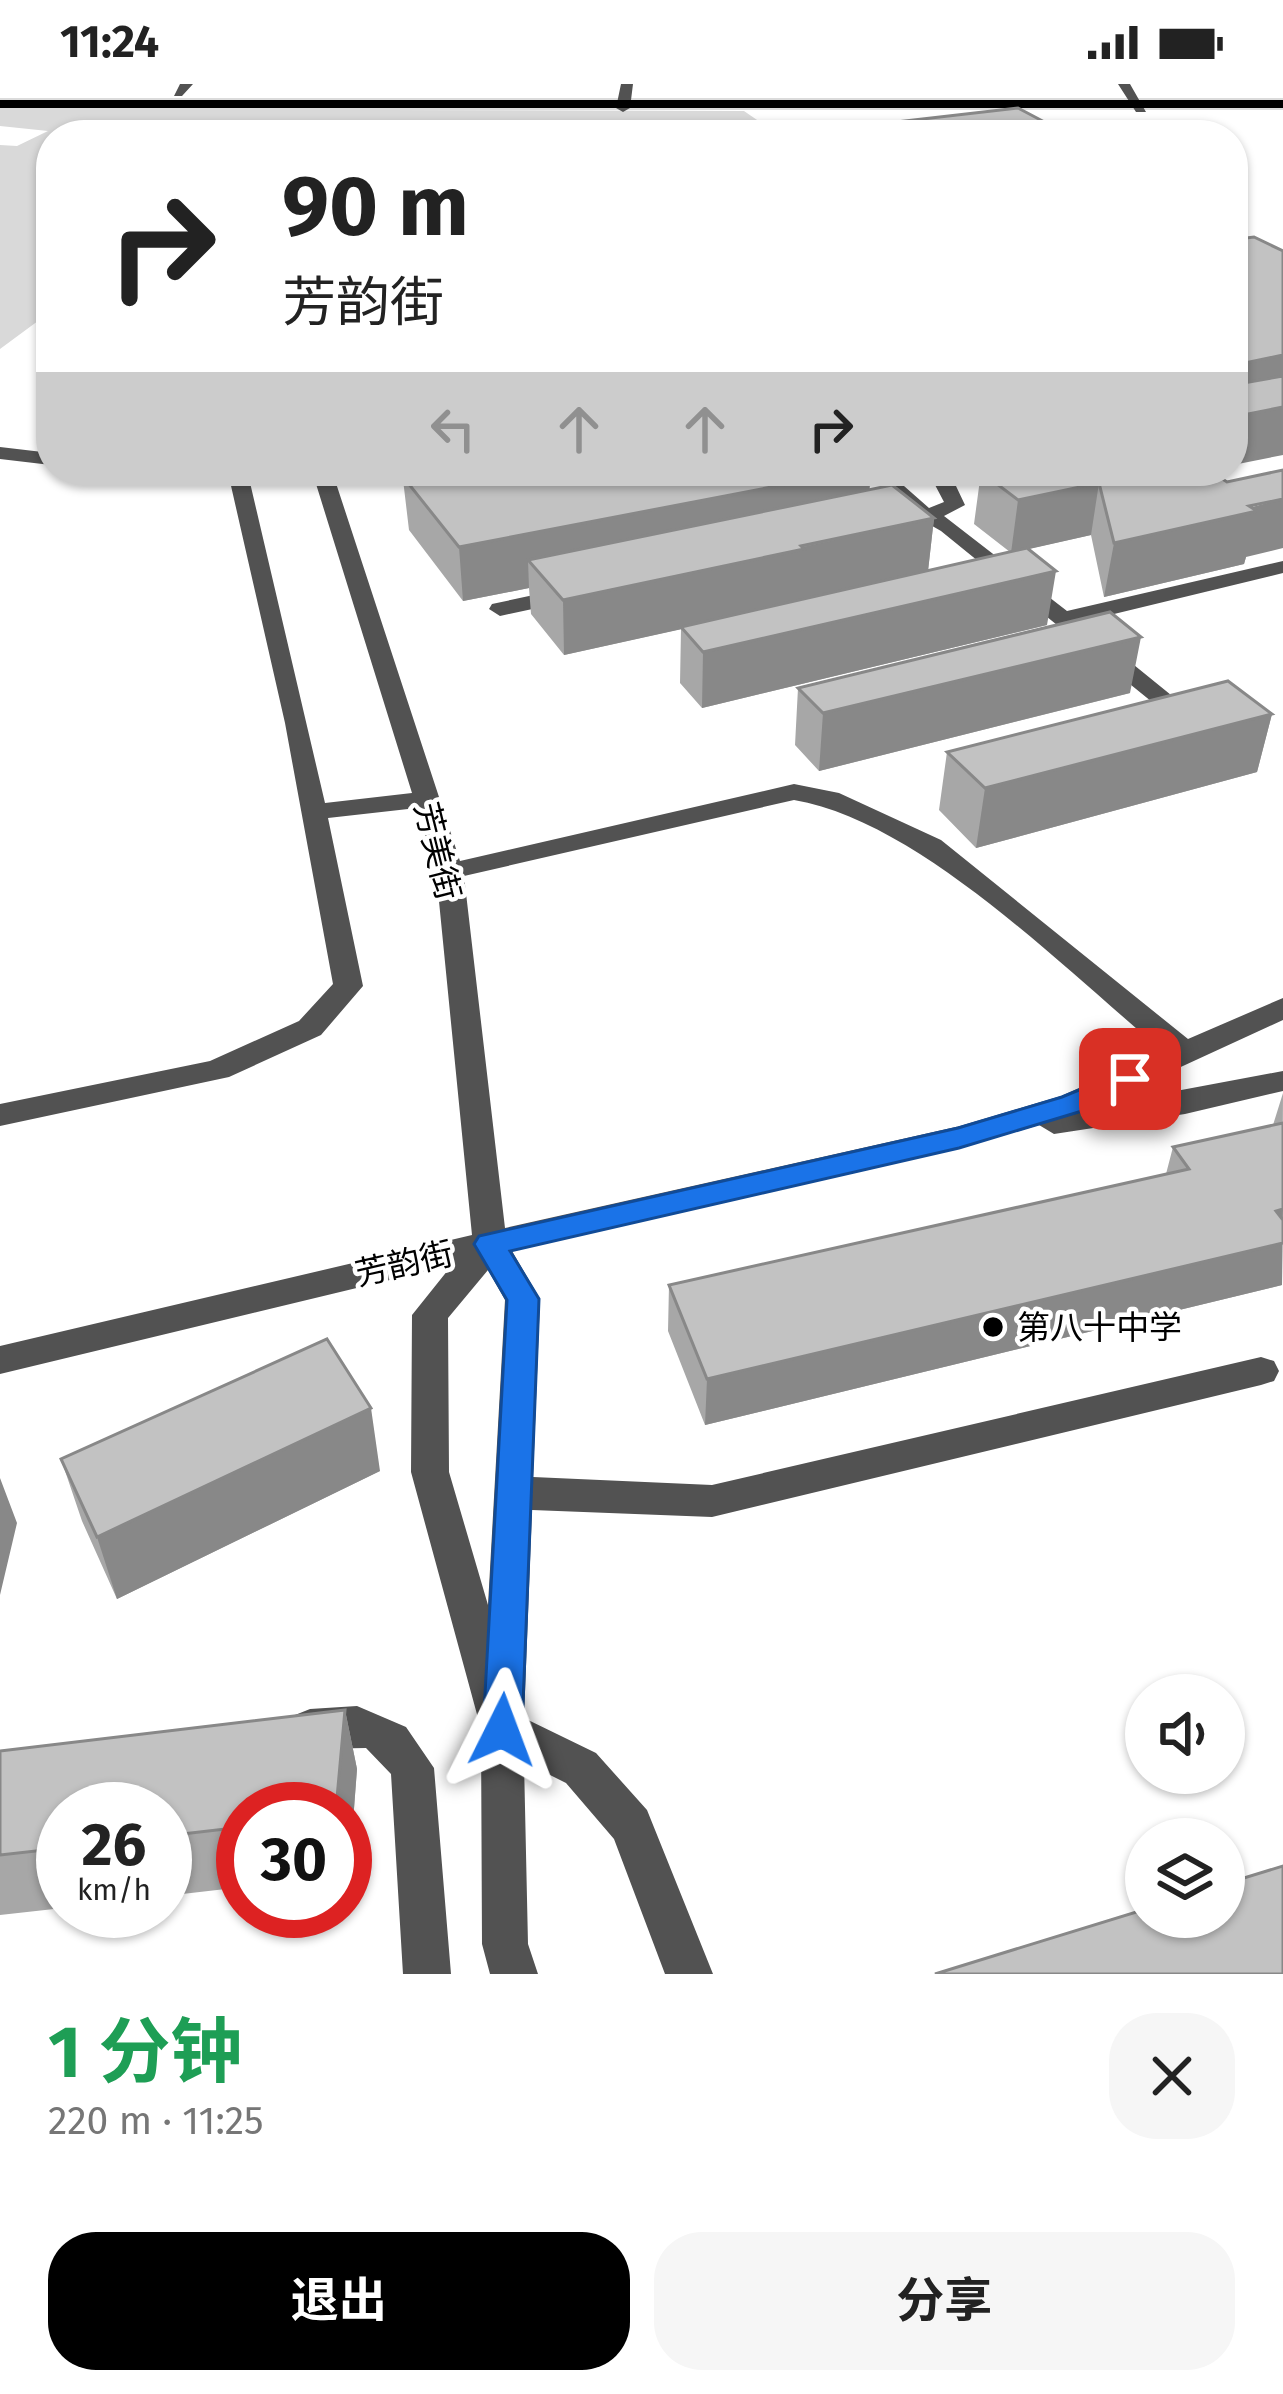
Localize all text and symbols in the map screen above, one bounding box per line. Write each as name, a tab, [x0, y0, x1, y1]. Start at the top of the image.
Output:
text: 11:24	[60, 15, 159, 69]
text: 90 m	[282, 156, 469, 257]
icon: right	[84, 168, 240, 324]
text: 芳韵街	[282, 271, 444, 335]
icon: left	[420, 396, 486, 462]
icon: ahead	[546, 396, 612, 462]
icon: ahead	[672, 396, 738, 462]
icon: right	[798, 396, 864, 462]
street label: 芳美街	[406, 798, 468, 904]
pin	[1079, 1028, 1181, 1130]
icon: arrive	[1097, 1046, 1163, 1112]
street label: 芳韵街	[351, 1233, 457, 1295]
place label: 第八十中学	[1017, 1308, 1182, 1348]
marker: 第八十中学	[980, 1314, 1006, 1340]
position arrow	[439, 1667, 565, 1793]
map controls	[1125, 1674, 1245, 1938]
button: sound	[1125, 1674, 1245, 1794]
speed limit sign: 30	[216, 1782, 372, 1938]
text: 26	[82, 1809, 146, 1881]
button: layers	[1125, 1818, 1245, 1938]
text: km/h	[77, 1872, 151, 1908]
text: 1 分钟	[48, 2010, 242, 2096]
button: close	[1109, 2013, 1235, 2139]
text: 220 m · 11:25	[48, 2098, 264, 2144]
button: 退出	[48, 2232, 630, 2370]
button: 分享	[654, 2232, 1235, 2370]

